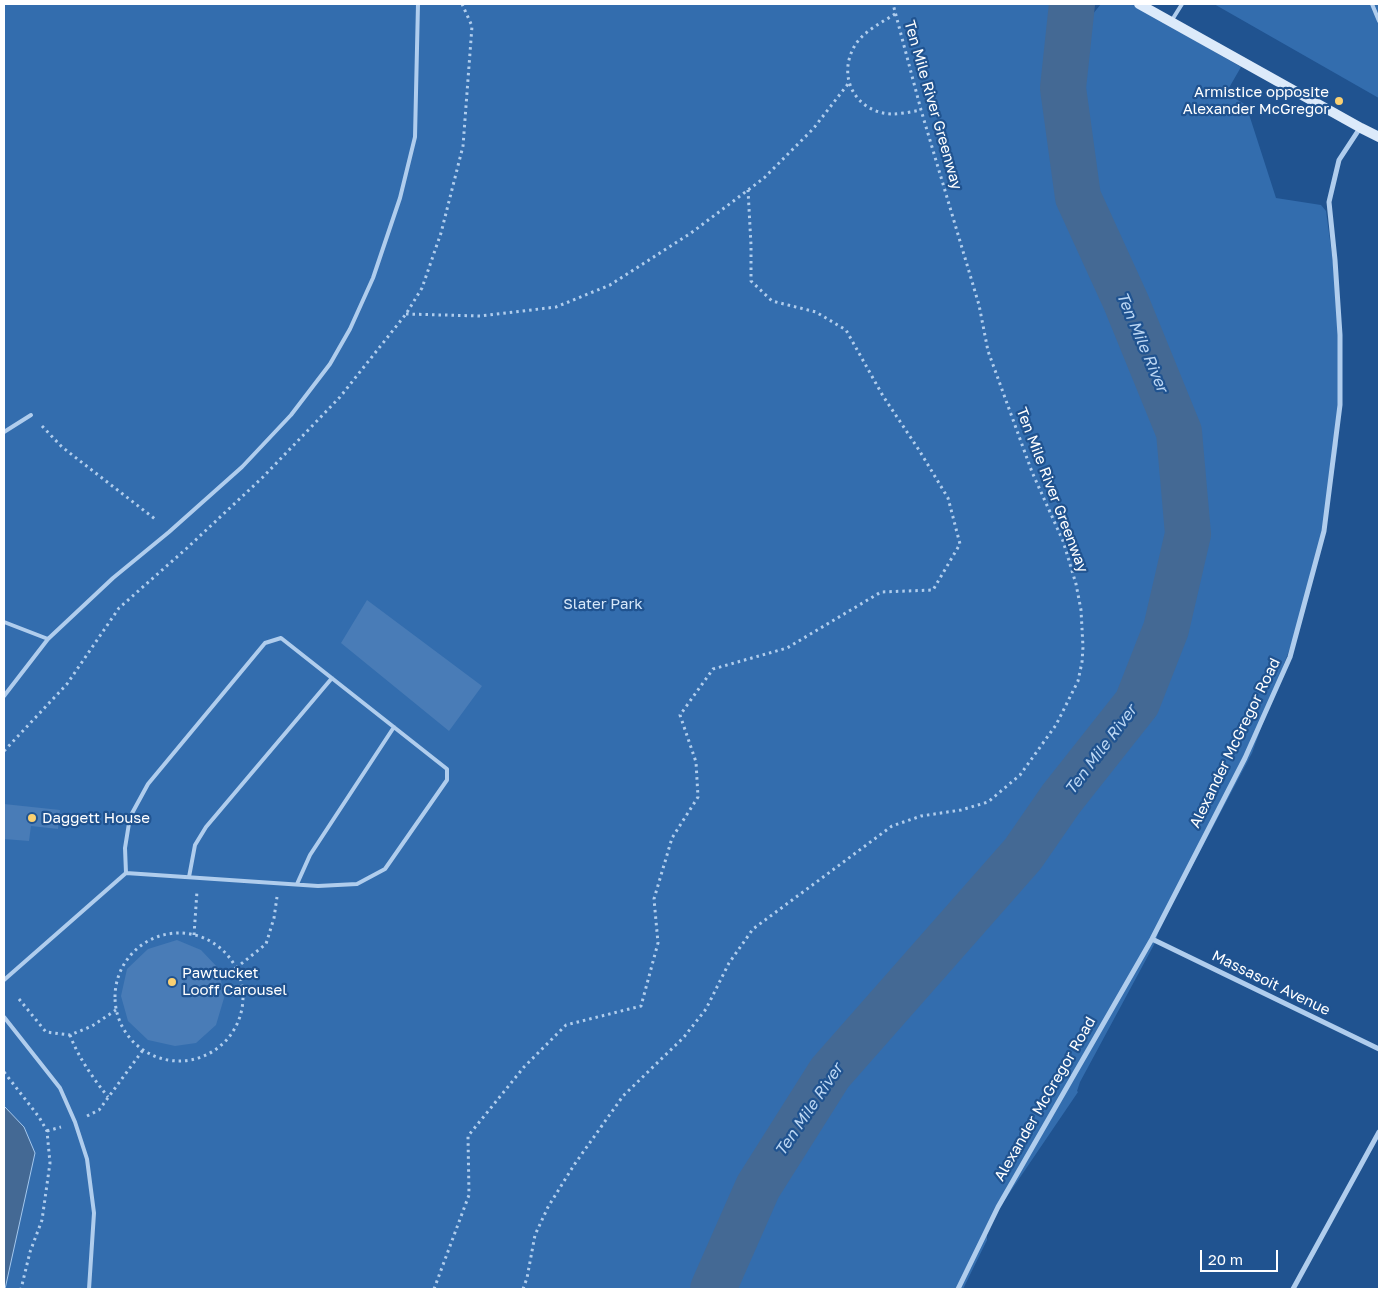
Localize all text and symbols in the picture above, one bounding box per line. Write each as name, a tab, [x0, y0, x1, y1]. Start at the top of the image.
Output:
street label: Ten Mile River Greenway	[900, 18, 966, 192]
place label: Armistice opposite Alexander McGregor	[1183, 83, 1329, 118]
marker: Armistice opposite Alexander McGregor	[1333, 95, 1345, 107]
water label: Ten Mile River	[1112, 289, 1172, 395]
street label: Ten Mile River Greenway	[1012, 405, 1092, 575]
park label: Slater Park	[563, 595, 643, 613]
street label: Alexander McGregor Road	[1186, 655, 1284, 831]
water label: Ten Mile River	[1061, 701, 1141, 799]
place label: Daggett House	[42, 809, 150, 827]
marker: Daggett House	[26, 812, 38, 824]
street label: Massasoit Avenue	[1209, 947, 1333, 1019]
place label: Pawtucket Looff Carousel	[182, 964, 287, 999]
marker: Pawtucket Looff Carousel	[166, 976, 178, 988]
street label: Alexander McGregor Road	[991, 1014, 1099, 1184]
water label: Ten Mile River	[771, 1060, 847, 1160]
scale bar	[1203, 1240, 1280, 1272]
text: 20 m	[1208, 1250, 1243, 1268]

